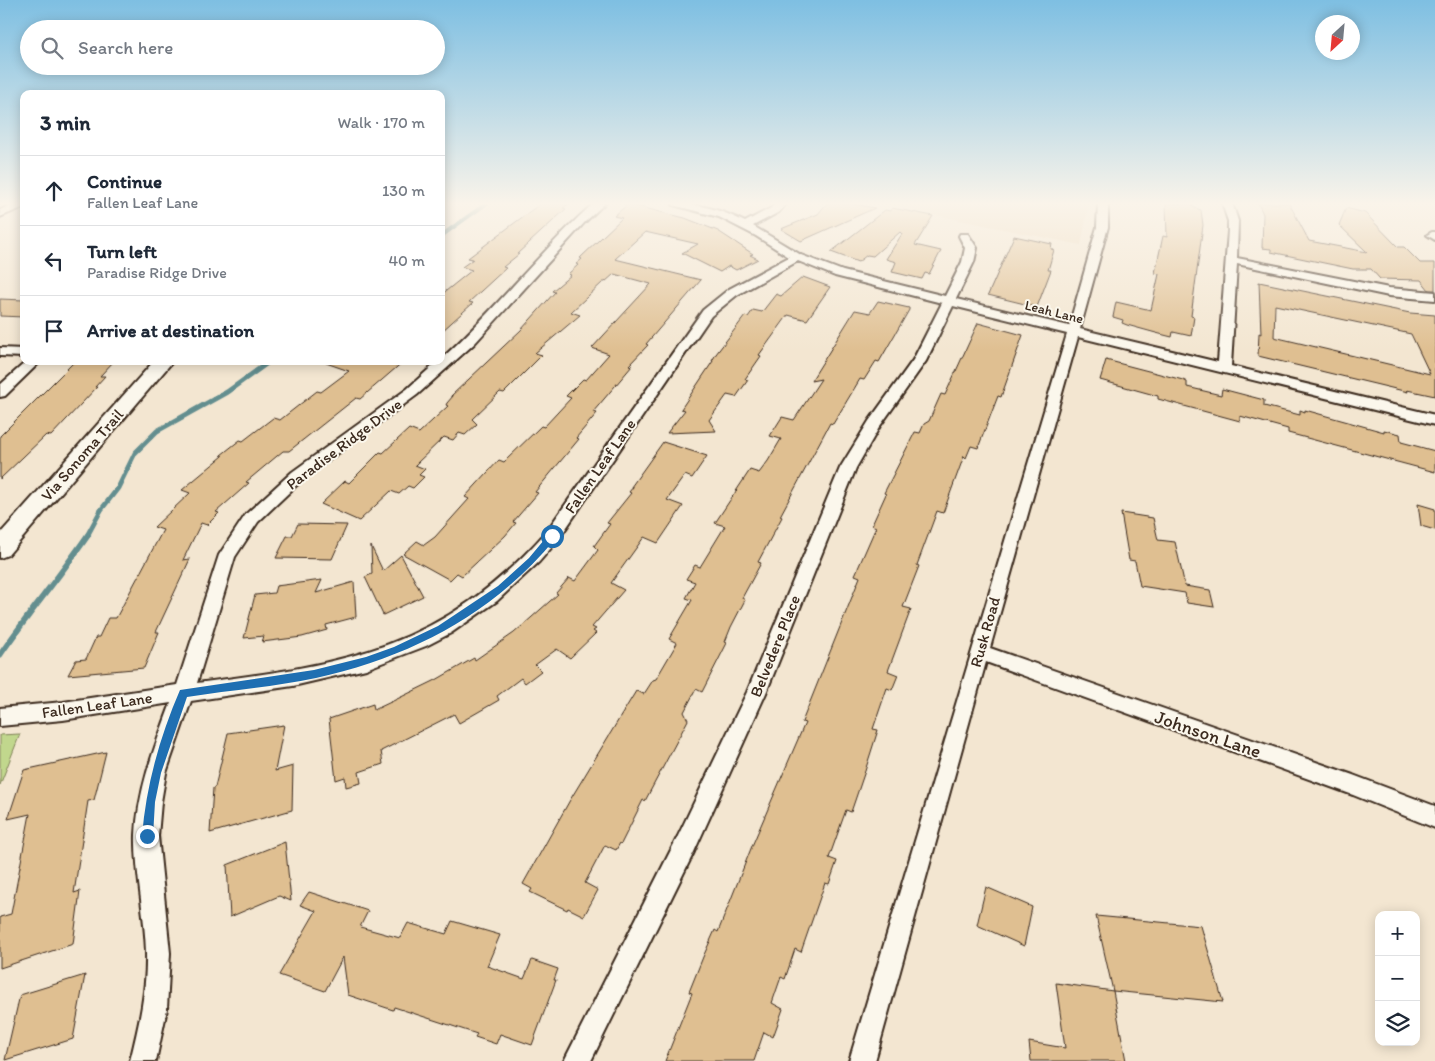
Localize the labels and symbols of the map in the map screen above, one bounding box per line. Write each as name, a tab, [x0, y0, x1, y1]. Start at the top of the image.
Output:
north arrow	[1315, 15, 1360, 60]
street label: Leah Lane	[1023, 297, 1085, 328]
street label: Paradise Ridge Drive	[282, 394, 406, 494]
street label: Via Sonoma Trail	[37, 405, 127, 505]
street label: Fallen Leaf Lane	[560, 415, 640, 517]
route start	[541, 525, 564, 548]
street label: Belvedere Place	[746, 592, 804, 700]
street label: Rusk Road	[966, 594, 1004, 669]
street label: Fallen Leaf Lane	[41, 688, 154, 722]
street label: Johnson Lane	[1152, 705, 1264, 763]
route end	[136, 825, 159, 848]

